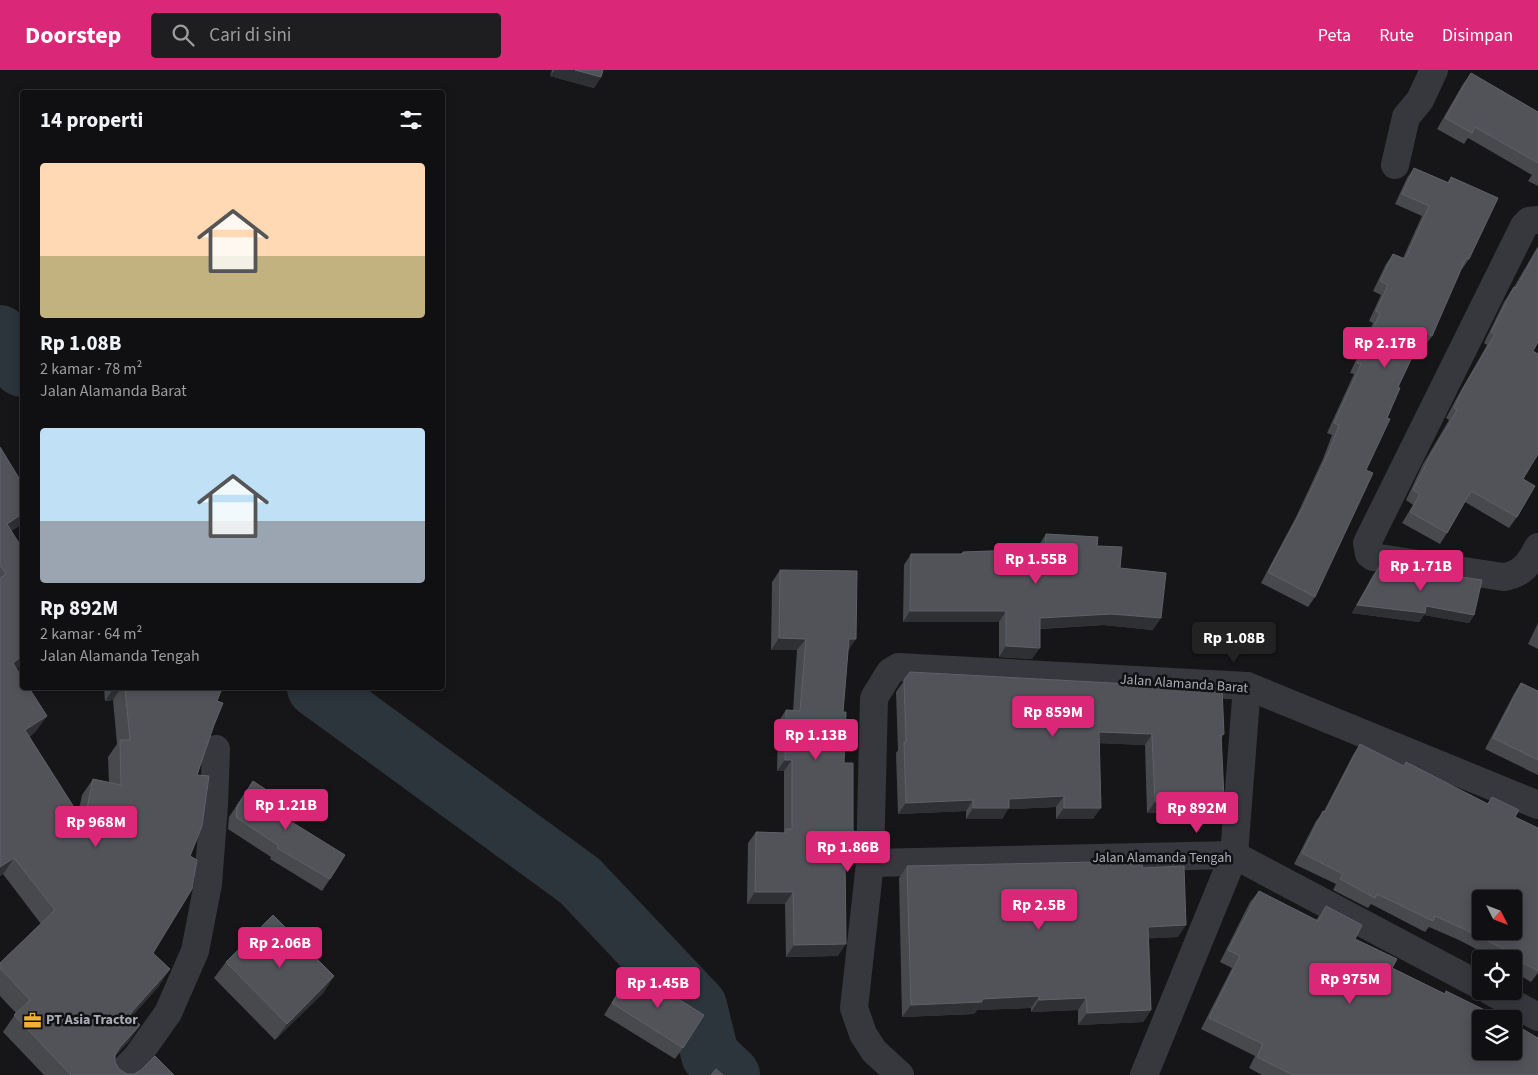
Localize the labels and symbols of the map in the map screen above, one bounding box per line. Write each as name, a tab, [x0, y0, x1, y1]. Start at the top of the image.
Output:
pin: Rp 2.17B	[1333, 326, 1437, 369]
pin: Rp 1.55B	[984, 542, 1088, 585]
pin: Rp 1.71B	[1369, 550, 1473, 592]
pin: Rp 1.08B	[1182, 622, 1286, 664]
street label: Jalan Alamanda Barat	[1119, 670, 1249, 698]
pin: Rp 859M	[1007, 696, 1099, 738]
pin: Rp 1.13B	[764, 718, 868, 761]
pin: Rp 1.21B	[234, 788, 338, 831]
pin: Rp 892M	[1151, 792, 1243, 834]
pin: Rp 968M	[50, 806, 142, 848]
pin: Rp 1.86B	[796, 830, 900, 873]
street label: Jalan Alamanda Tengah	[1092, 848, 1232, 868]
pin: Rp 2.5B	[993, 888, 1085, 931]
north arrow	[1472, 890, 1522, 940]
pin: Rp 2.06B	[228, 926, 332, 969]
pin: Rp 975M	[1304, 962, 1396, 1005]
pin: Rp 1.45B	[606, 966, 710, 1009]
office icon: PT Asia Tractor	[22, 1010, 42, 1030]
place label: PT Asia Tractor	[46, 1010, 138, 1030]

